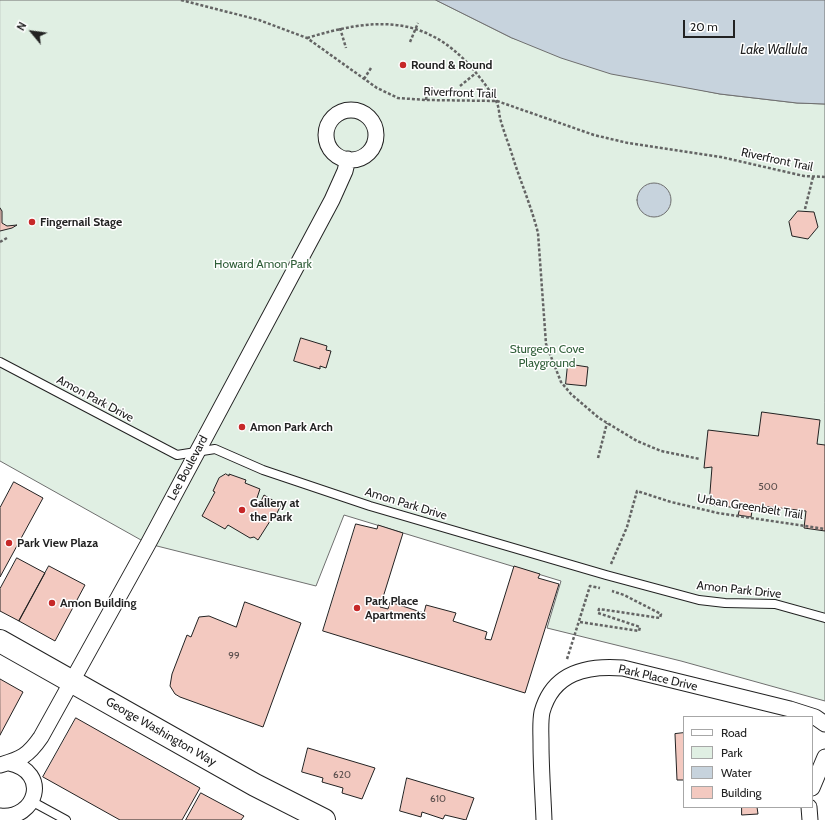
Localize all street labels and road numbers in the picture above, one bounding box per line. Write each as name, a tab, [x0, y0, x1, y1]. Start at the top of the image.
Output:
street label: Riverfront Trail	[423, 85, 497, 101]
street label: Riverfront Trail	[740, 145, 814, 175]
street label: Amon Park Drive	[54, 373, 136, 425]
street label: Lee Boulevard	[165, 433, 211, 503]
street label: Amon Park Drive	[363, 485, 449, 523]
street label: Urban Greenbelt Trail	[696, 492, 804, 522]
street label: Amon Park Drive	[696, 578, 782, 602]
street label: Park Place Drive	[617, 662, 699, 694]
street label: George Washington Way	[103, 694, 219, 770]

